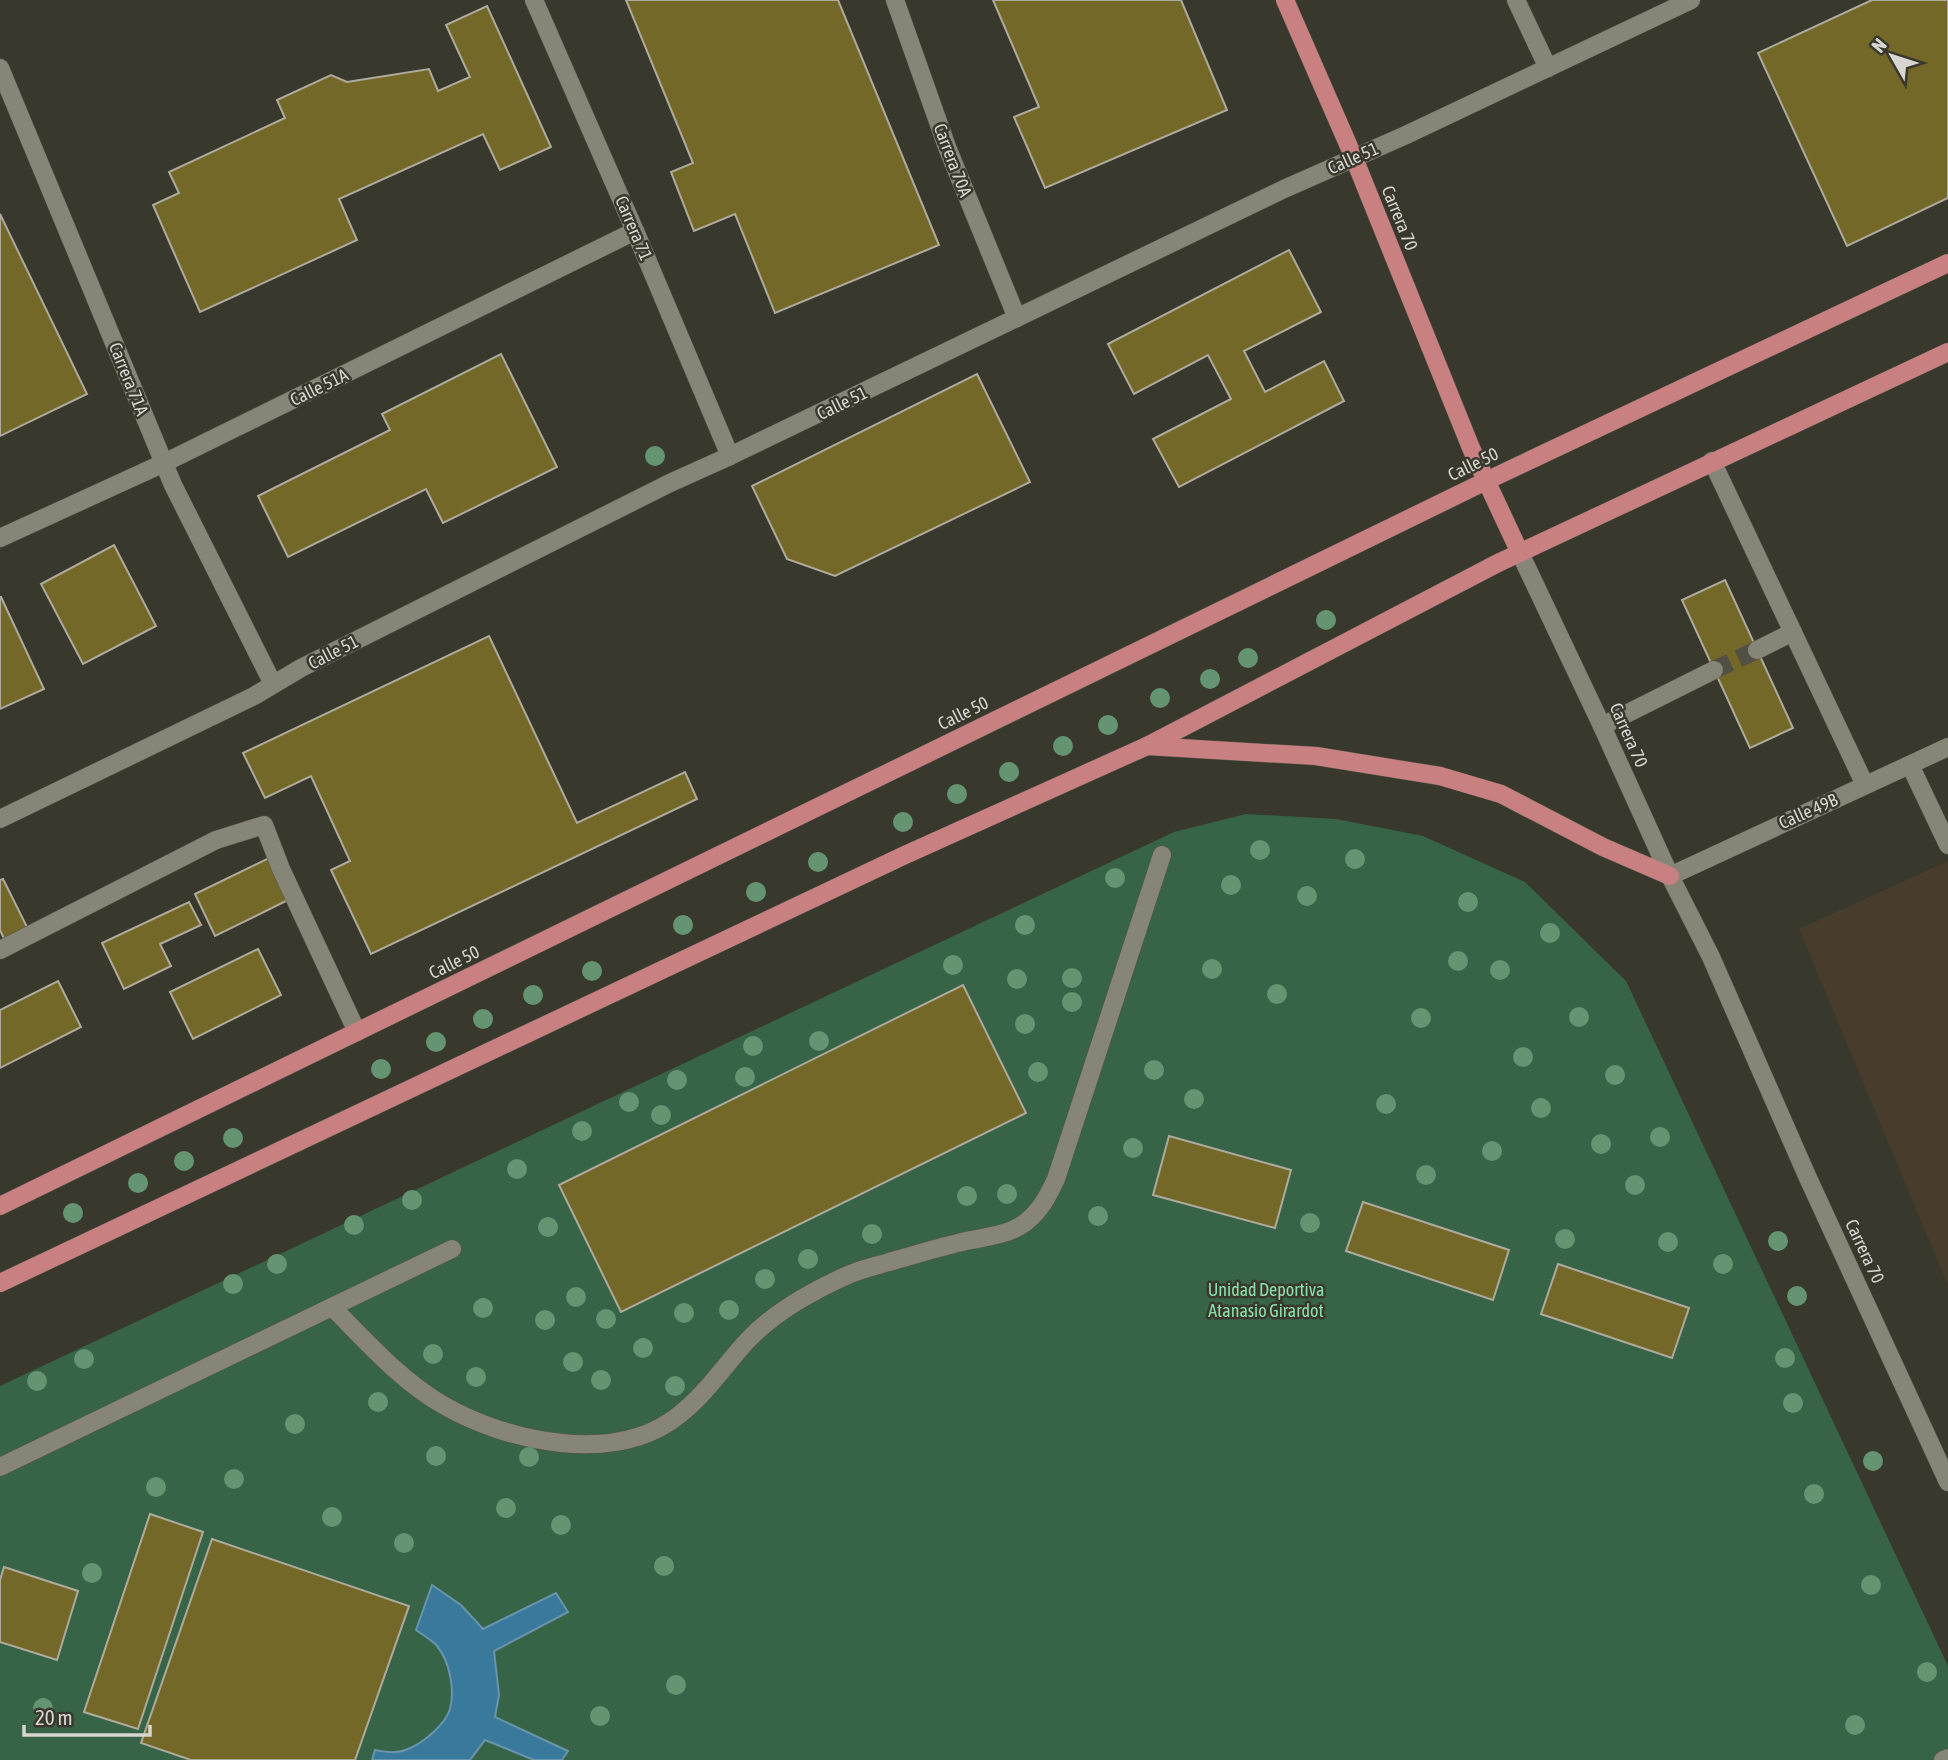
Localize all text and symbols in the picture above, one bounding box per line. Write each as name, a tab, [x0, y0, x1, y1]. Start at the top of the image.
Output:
north arrow	[1857, 21, 1927, 91]
text: N	[1867, 34, 1891, 57]
street label: Carrera 70A	[929, 120, 977, 200]
street label: Calle 51	[1324, 138, 1382, 178]
street label: Carrera 70	[1378, 183, 1422, 253]
street label: Carrera 71	[611, 193, 657, 263]
street label: Carrera 71A	[105, 339, 153, 419]
street label: Calle 51A	[286, 364, 352, 410]
street label: Calle 51	[813, 382, 871, 424]
street label: Calle 50	[1444, 443, 1502, 485]
street label: Calle 51	[304, 631, 362, 673]
street label: Calle 50	[934, 692, 992, 734]
street label: Carrera 70	[1606, 700, 1652, 770]
street label: Calle 49B	[1775, 789, 1841, 833]
street label: Calle 50	[425, 941, 483, 983]
street label: Carrera 70	[1841, 1216, 1889, 1286]
park label: Unidad Deportiva Atanasio Girardot	[1208, 1279, 1324, 1321]
scale bar	[24, 1694, 150, 1738]
text: 20 m	[35, 1705, 73, 1729]

